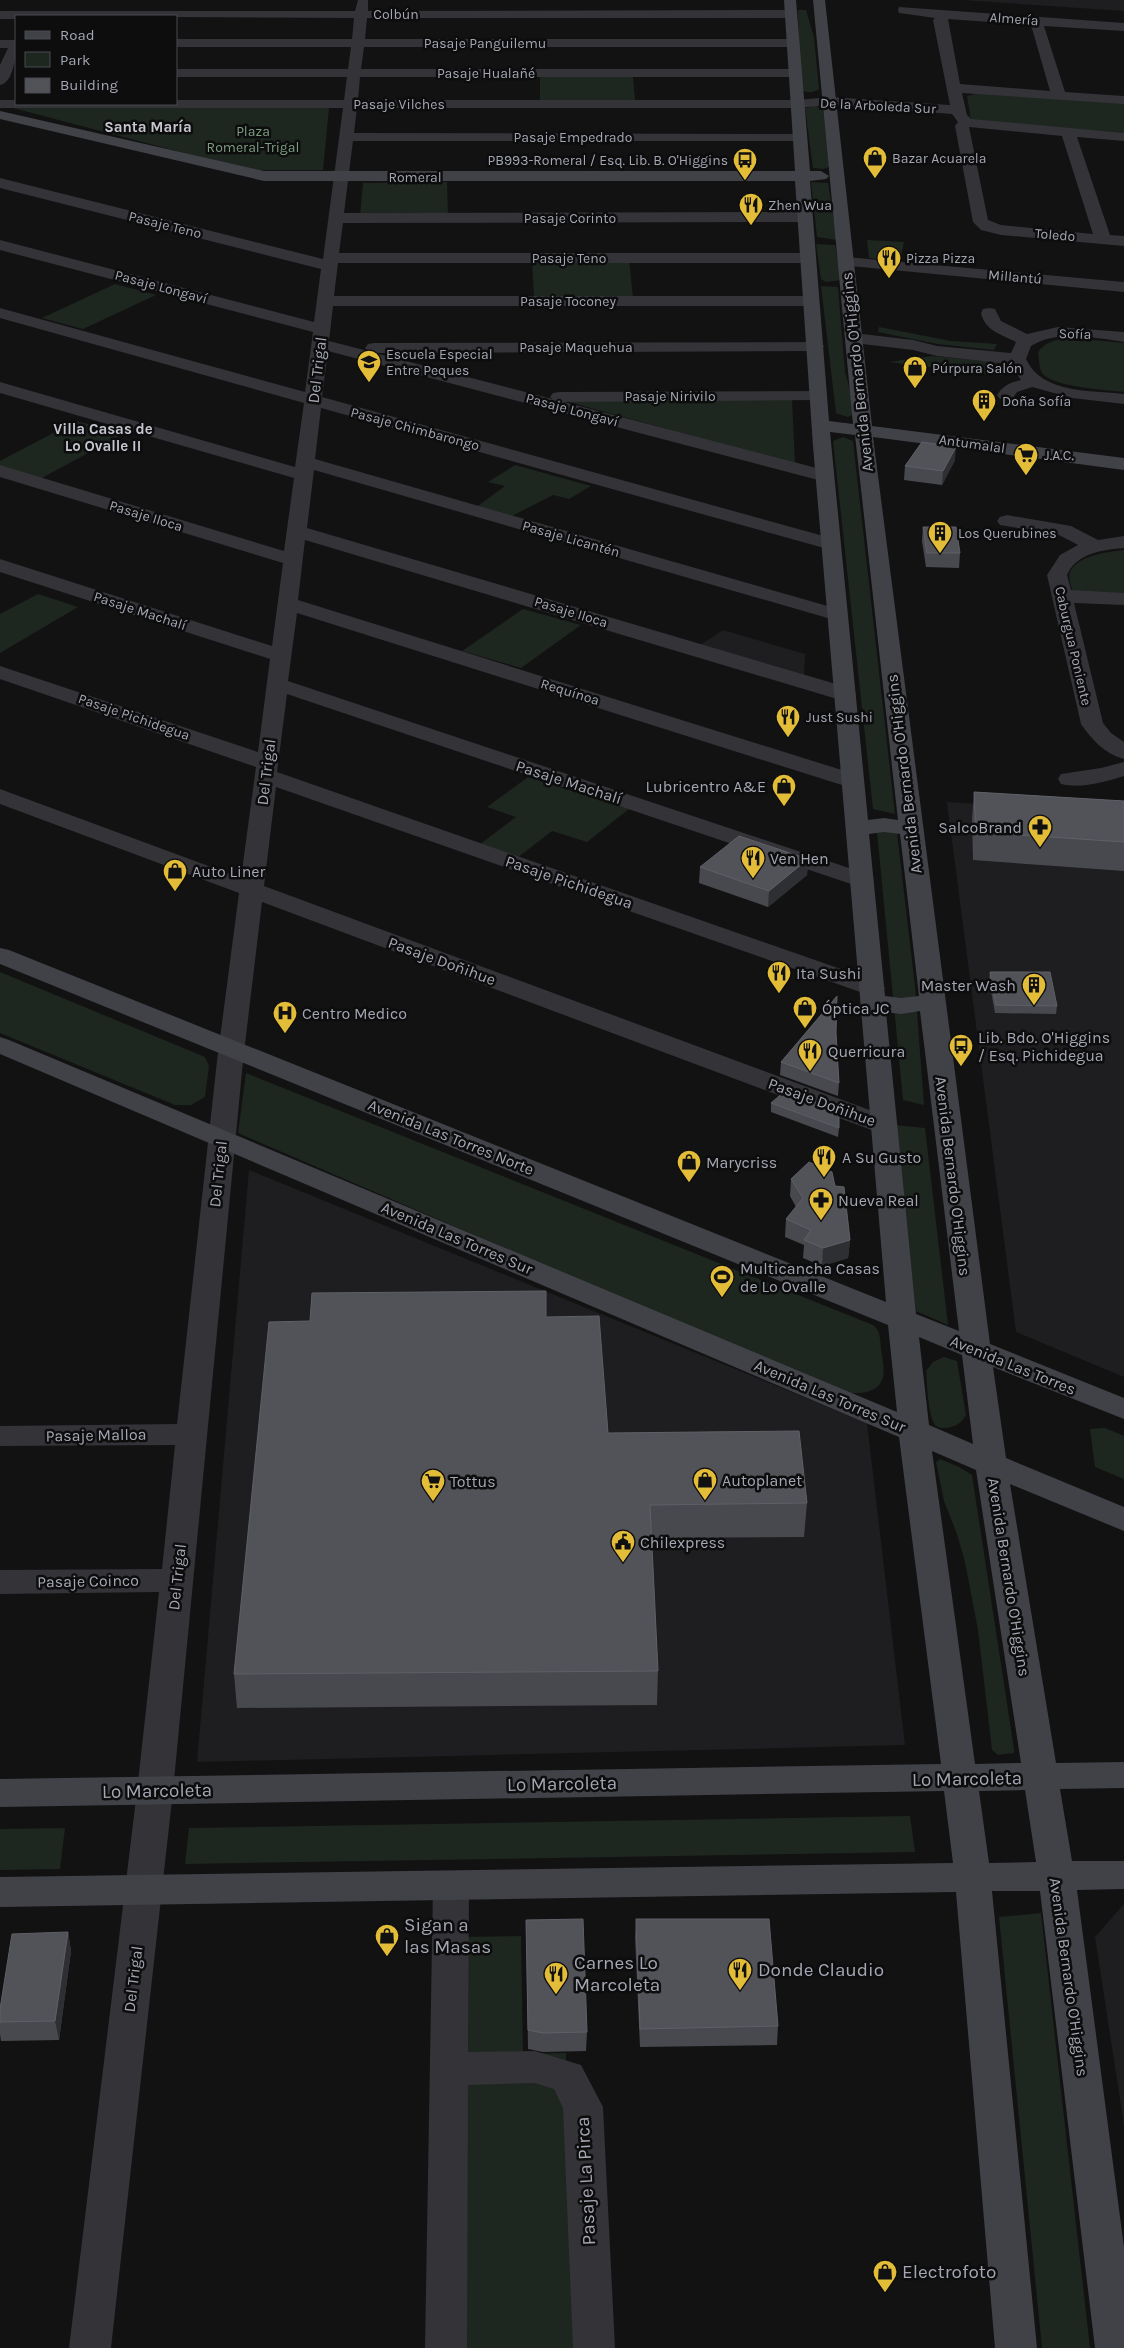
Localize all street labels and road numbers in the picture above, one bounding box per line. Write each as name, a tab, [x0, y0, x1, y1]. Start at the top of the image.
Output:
street label: Colbún	[373, 6, 419, 23]
street label: Almería	[989, 9, 1039, 29]
street label: Pasaje Panguilemu	[424, 35, 546, 52]
street label: Pasaje Hualañé	[437, 65, 535, 82]
street label: De la Arboleda Sur	[820, 94, 937, 118]
street label: Pasaje Vilches	[353, 96, 445, 113]
street label: Pasaje Empedrado	[514, 129, 632, 146]
street label: Romeral	[388, 169, 442, 186]
street label: Pasaje Teno	[127, 208, 203, 242]
street label: Pasaje Corinto	[524, 210, 616, 227]
street label: Toledo	[1034, 225, 1076, 245]
street label: Pasaje Teno	[532, 250, 606, 267]
street label: Millantú	[987, 266, 1043, 288]
street label: Pasaje Longaví	[113, 267, 210, 308]
street label: Avenida Bernardo O'Higgins	[837, 271, 877, 473]
street label: Pasaje Toconey	[520, 293, 616, 310]
street label: Sofía	[1058, 325, 1092, 343]
street label: Del Trigal	[304, 336, 330, 404]
street label: Pasaje Maquehua	[519, 339, 633, 356]
street label: Pasaje Nirivilo	[624, 388, 716, 405]
street label: Pasaje Longaví	[524, 390, 621, 431]
street label: Pasaje Chimbarongo	[349, 404, 481, 454]
street label: Antumalal	[938, 431, 1006, 457]
street label: Pasaje Iloca	[107, 497, 185, 535]
street label: Pasaje Licantén	[520, 517, 622, 561]
street label: Caburgua Poniente	[1051, 585, 1095, 707]
street label: Pasaje Machalí	[91, 588, 189, 634]
street label: Pasaje Iloca	[532, 593, 610, 631]
street label: Avenida Bernardo O'Higgins	[882, 673, 926, 875]
street label: Requínoa	[539, 675, 601, 709]
street label: Pasaje Pichidegua	[76, 690, 192, 744]
street label: Del Trigal	[253, 738, 279, 806]
street label: Pasaje Machalí	[514, 756, 625, 808]
street label: Pasaje Pichidegua	[503, 851, 635, 913]
street label: Pasaje Doñihue	[386, 933, 498, 989]
street label: Pasaje Doñihue	[766, 1074, 878, 1130]
street label: Avenida Bernardo O'Higgins	[931, 1075, 975, 1277]
street label: Avenida Las Torres Norte	[365, 1095, 537, 1179]
street label: Del Trigal	[205, 1140, 231, 1208]
street label: Avenida Las Torres Sur	[378, 1197, 536, 1279]
street label: Avenida Las Torres	[947, 1331, 1079, 1399]
street label: Avenida Las Torres Sur	[751, 1355, 909, 1437]
street label: Pasaje Malloa	[45, 1425, 147, 1445]
street label: Avenida Bernardo O'Higgins	[984, 1476, 1034, 1678]
street label: Del Trigal	[164, 1543, 190, 1611]
street label: Pasaje Coinco	[37, 1571, 139, 1591]
street label: Lo Marcoleta	[912, 1767, 1022, 1791]
street label: Lo Marcoleta	[507, 1772, 617, 1796]
street label: Lo Marcoleta	[102, 1779, 212, 1803]
street label: Avenida Bernardo O'Higgins	[1046, 1876, 1092, 2078]
street label: Del Trigal	[120, 1945, 146, 2013]
street label: Pasaje La Pirca	[572, 2116, 600, 2246]

